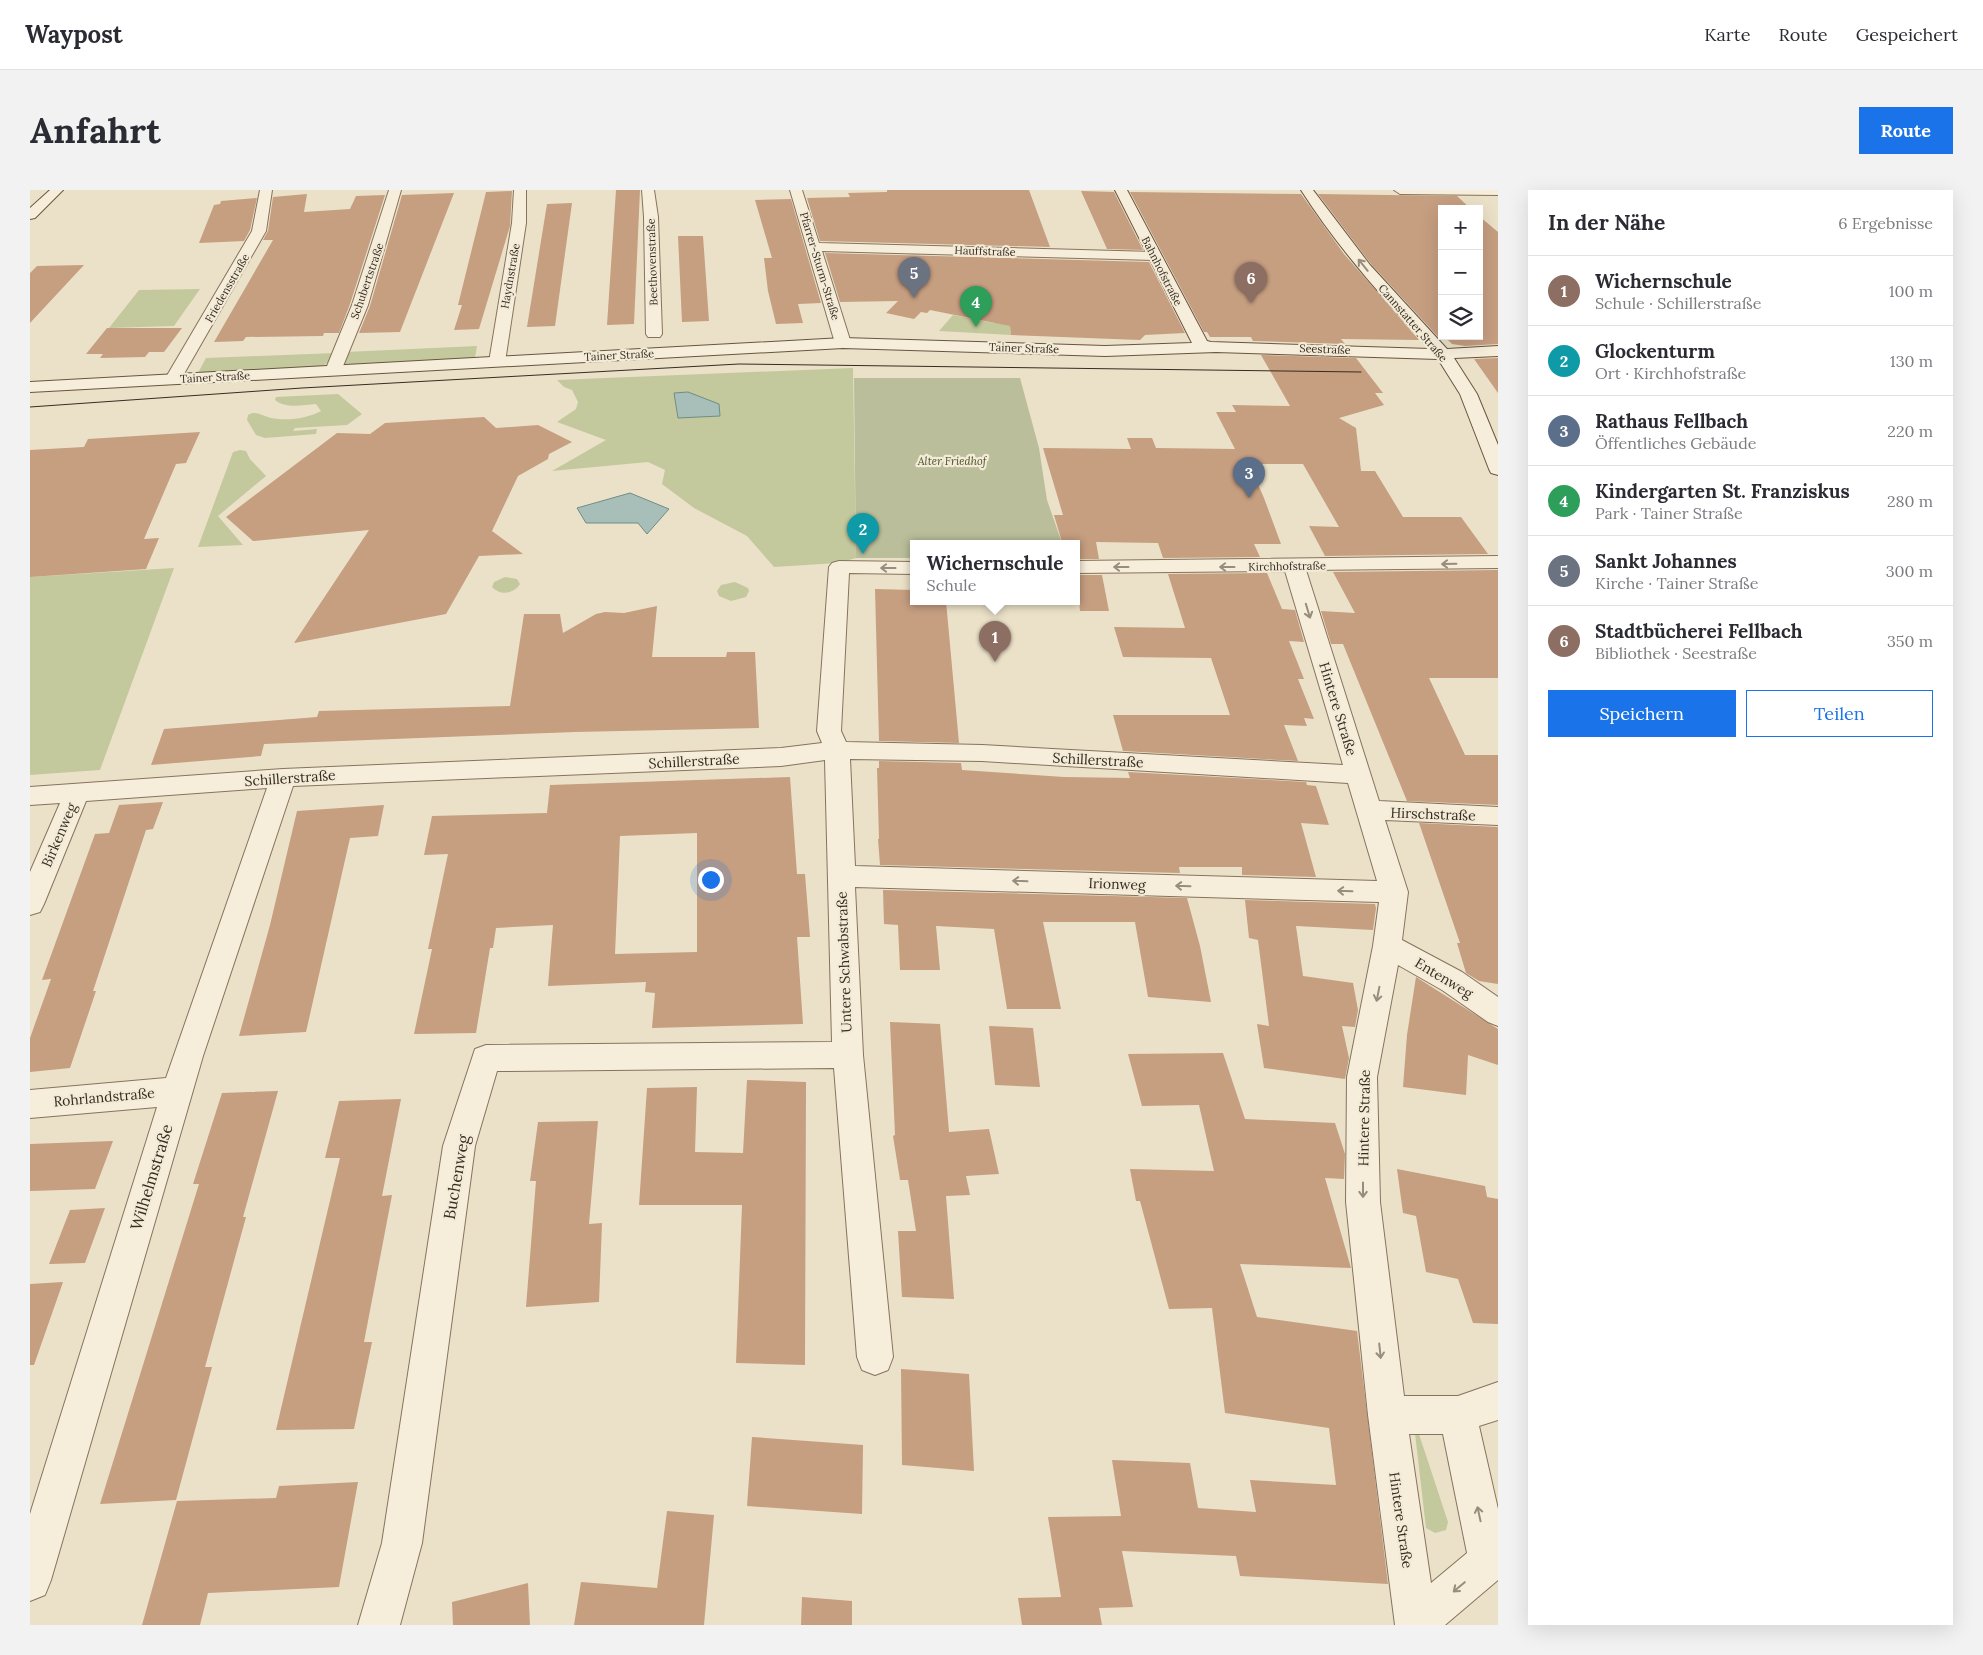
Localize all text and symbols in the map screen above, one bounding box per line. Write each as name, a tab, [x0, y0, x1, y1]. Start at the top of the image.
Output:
text: Waypost	[25, 19, 123, 50]
text: Karte	[1704, 23, 1750, 46]
text: Route	[1778, 23, 1828, 46]
text: Gespeichert	[1856, 23, 1958, 46]
button: Route	[1859, 107, 1953, 154]
text: Anfahrt	[30, 108, 161, 153]
map controls	[1438, 205, 1483, 340]
button: +	[1438, 205, 1483, 250]
text: In der Nähe	[1548, 209, 1665, 236]
street label: Pfarrer-Sturm-Straße	[797, 210, 843, 322]
text: 6 Ergebnisse	[1838, 213, 1933, 233]
street label: Beethovenstraße	[643, 218, 661, 306]
street label: Bahnhofstraße	[1139, 234, 1185, 308]
street label: Schubertstraße	[347, 241, 387, 321]
street label: Haydnstraße	[497, 242, 523, 310]
street label: Hauffstraße	[954, 243, 1016, 259]
button: −	[1438, 250, 1483, 295]
street label: Friedensstraße	[202, 251, 252, 325]
pin: 5	[898, 257, 930, 298]
one-way arrow	[1358, 259, 1369, 272]
pin: 6	[1235, 262, 1267, 303]
text: Wichernschule	[1595, 269, 1732, 293]
street label: Cannstatter Straße	[1376, 281, 1451, 365]
text: 1	[1561, 281, 1567, 301]
text: 100 m	[1889, 281, 1933, 301]
pin: 4	[960, 286, 992, 327]
text: Schule · Schillerstraße	[1595, 293, 1761, 313]
button: layers	[1438, 295, 1483, 340]
text: Glockenturm	[1595, 339, 1715, 363]
street label: Tainer Straße	[989, 340, 1059, 356]
street label: Seestraße	[1299, 341, 1351, 357]
street label: Tainer Straße	[584, 346, 654, 364]
text: 2	[1560, 351, 1568, 371]
text: 130 m	[1890, 351, 1933, 371]
text: Ort · Kirchhofstraße	[1595, 363, 1746, 383]
street label: Tainer Straße	[180, 368, 250, 386]
text: Rathaus Fellbach	[1595, 409, 1748, 433]
text: 3	[1560, 421, 1568, 441]
text: 220 m	[1887, 421, 1933, 441]
text: Öffentliches Gebäude	[1595, 433, 1756, 453]
park label: Alter Friedhof	[917, 454, 988, 468]
pin: 3	[1233, 457, 1265, 498]
text: Kindergarten St. Franziskus	[1595, 479, 1850, 503]
text: 4	[1560, 491, 1568, 511]
text: 280 m	[1887, 491, 1933, 511]
text: Park · Tainer Straße	[1595, 503, 1743, 523]
pin: 2	[847, 513, 879, 554]
popup	[910, 540, 1080, 605]
text: Sankt Johannes	[1595, 549, 1737, 573]
text: Wichernschule	[927, 551, 1063, 575]
street label: Kirchhofstraße	[1248, 558, 1326, 574]
one-way arrow	[1442, 559, 1458, 568]
text: 5	[1560, 561, 1568, 581]
text: 300 m	[1886, 561, 1933, 581]
one-way arrow	[1114, 562, 1130, 572]
one-way arrow	[1220, 562, 1236, 572]
one-way arrow	[881, 563, 897, 573]
text: Kirche · Tainer Straße	[1595, 573, 1758, 593]
text: Schule	[927, 575, 976, 595]
one-way arrow	[1304, 603, 1313, 619]
text: Stadtbücherei Fellbach	[1595, 619, 1803, 643]
pin: 1	[979, 621, 1011, 662]
text: 6	[1559, 631, 1569, 651]
text: 350 m	[1887, 631, 1933, 651]
text: Bibliothek · Seestraße	[1595, 643, 1757, 663]
street label: Hintere Straße	[1315, 660, 1361, 758]
button: Speichern	[1548, 690, 1736, 737]
button: Teilen	[1746, 690, 1933, 737]
street label: Schillerstraße	[1052, 749, 1144, 771]
street label: Schillerstraße	[648, 750, 740, 772]
street label: Schillerstraße	[244, 766, 337, 790]
street label: Birkenweg	[37, 800, 81, 870]
street label: Hirschstraße	[1390, 804, 1476, 824]
your location	[698, 867, 724, 893]
street label: Irionweg	[1088, 874, 1146, 894]
one-way arrow	[1013, 876, 1029, 886]
one-way arrow	[1175, 881, 1192, 891]
one-way arrow	[1338, 886, 1354, 896]
street label: Untere Schwabstraße	[833, 891, 855, 1033]
street label: Entenweg	[1412, 954, 1477, 1003]
one-way arrow	[1373, 985, 1383, 1001]
street label: Hintere Straße	[1354, 1069, 1374, 1167]
street label: Rohrlandstraße	[53, 1084, 156, 1110]
street label: Wilhelmstraße	[125, 1121, 177, 1232]
street label: Buchenweg	[439, 1132, 473, 1221]
one-way arrow	[1358, 1181, 1368, 1197]
one-way arrow	[1375, 1343, 1385, 1359]
street label: Hintere Straße	[1385, 1471, 1417, 1570]
one-way arrow	[1474, 1506, 1483, 1522]
one-way arrow	[1452, 1581, 1465, 1592]

